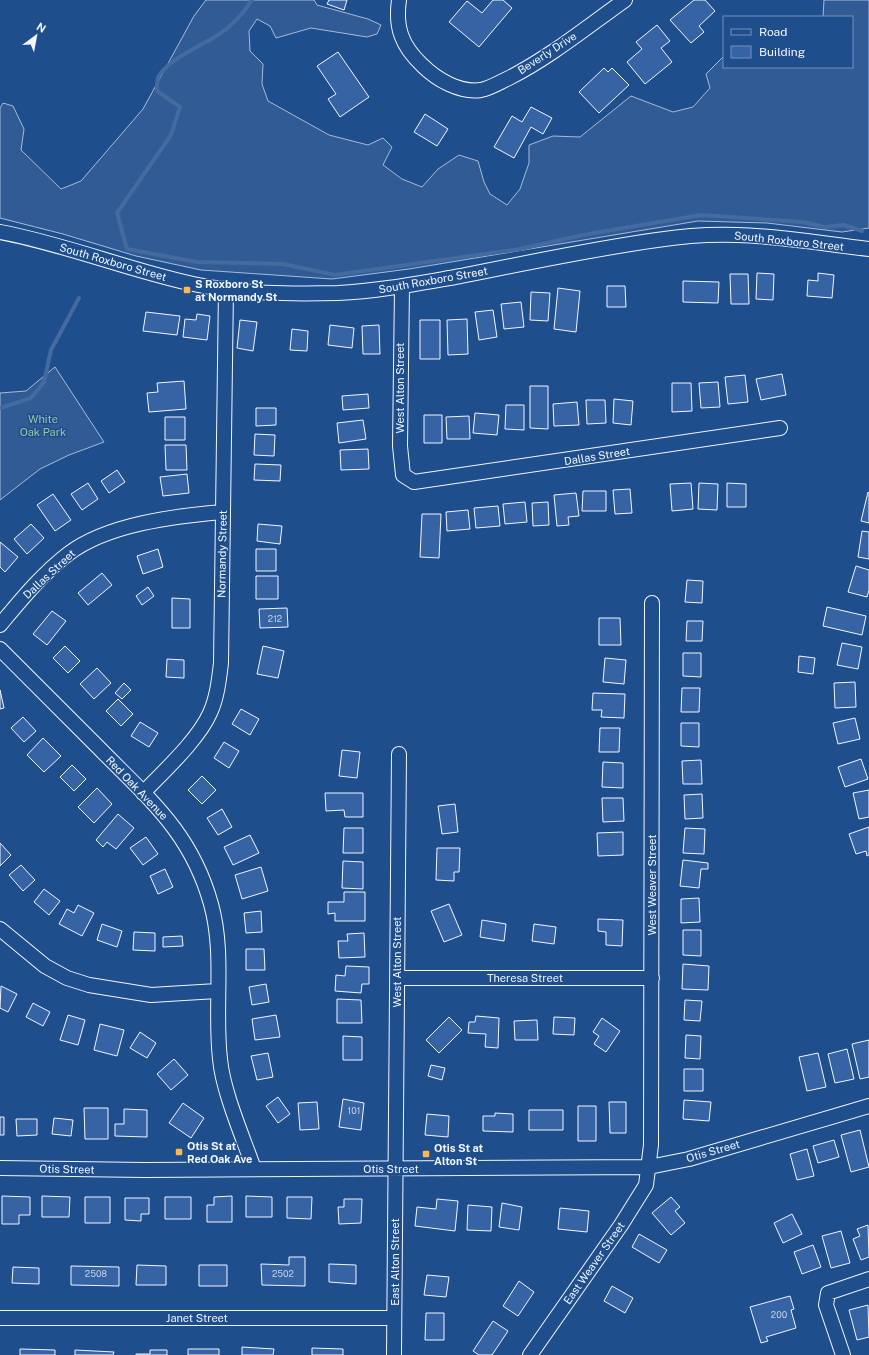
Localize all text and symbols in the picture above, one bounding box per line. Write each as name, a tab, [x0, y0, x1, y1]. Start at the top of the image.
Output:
north arrow	[16, 16, 56, 56]
legend	[723, 16, 853, 68]
text: N	[34, 20, 48, 35]
text: Road	[759, 25, 787, 39]
street label: Beverly Drive	[515, 30, 579, 76]
text: Building	[759, 45, 805, 59]
street label: South Roxboro Street	[733, 229, 845, 253]
street label: South Roxboro Street	[58, 241, 168, 283]
street label: South Roxboro Street	[378, 264, 488, 296]
place label: S Roxboro St at Normandy St	[195, 278, 278, 303]
marker: S Roxboro St at Normandy St	[182, 285, 192, 295]
street label: West Alton Street	[394, 343, 406, 433]
park label: White Oak Park	[20, 413, 66, 438]
street label: Dallas Street	[563, 445, 631, 467]
street label: Normandy Street	[215, 510, 229, 598]
street label: Dallas Street	[21, 547, 77, 601]
house number: 212	[268, 613, 282, 624]
street label: Red Oak Avenue	[104, 754, 170, 822]
street label: West Weaver Street	[646, 834, 658, 936]
street label: West Alton Street	[391, 917, 403, 1007]
street label: Theresa Street	[487, 972, 563, 984]
house number: 101	[348, 1105, 360, 1116]
street label: Otis Street	[685, 1138, 741, 1164]
place label: Otis St at Red Oak Ave	[187, 1140, 252, 1165]
place label: Otis St at Alton St	[434, 1142, 484, 1167]
marker: Otis St at Red Oak Ave	[174, 1147, 184, 1157]
marker: Otis St at Alton St	[421, 1149, 431, 1159]
street label: Otis Street	[39, 1163, 95, 1175]
street label: Otis Street	[363, 1163, 419, 1175]
street label: East Alton Street	[389, 1218, 401, 1306]
street label: East Weaver Street	[561, 1220, 627, 1306]
house number: 2508	[85, 1268, 107, 1279]
house number: 2502	[272, 1268, 294, 1279]
house number: 200	[771, 1309, 788, 1320]
street label: Janet Street	[166, 1312, 228, 1324]

